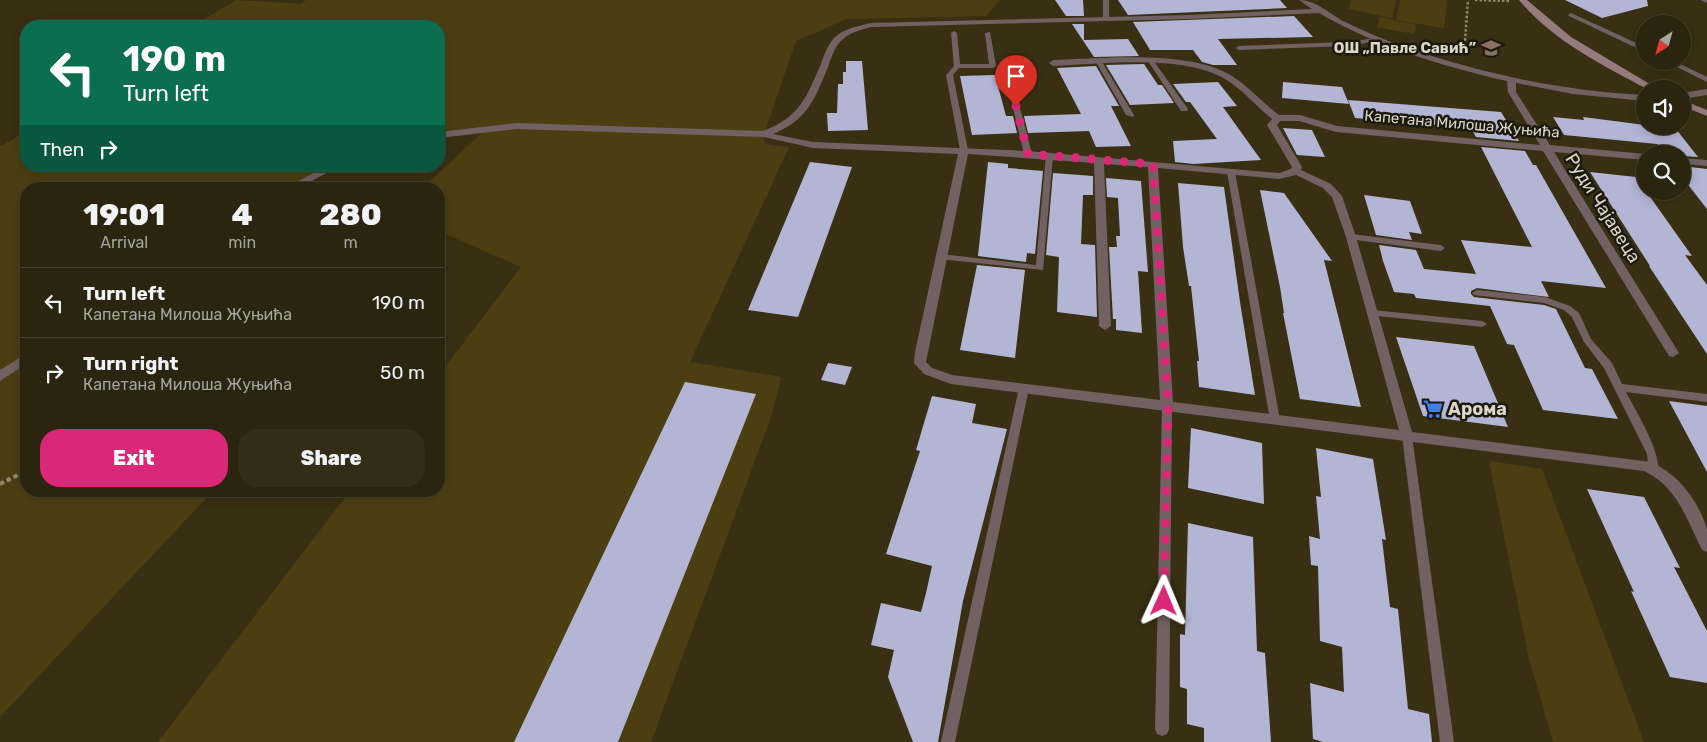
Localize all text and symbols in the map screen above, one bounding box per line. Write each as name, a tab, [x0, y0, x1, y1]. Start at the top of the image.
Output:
north arrow	[1636, 15, 1691, 70]
map controls	[1636, 15, 1691, 200]
school or university icon: ОШ „Павле Савић”	[1480, 37, 1502, 59]
text: 190 m	[123, 38, 226, 80]
place label: ОШ „Павле Савић”	[1334, 39, 1476, 57]
icon: left	[40, 40, 105, 105]
pin	[995, 55, 1037, 106]
icon: arrive	[1002, 62, 1030, 90]
text: Turn left	[123, 80, 209, 107]
button: sound	[1636, 80, 1691, 135]
street label: Капетана Милоша Жуњића	[1364, 106, 1560, 142]
icon: right	[94, 135, 122, 163]
text: Then	[40, 138, 84, 161]
button: search	[1636, 145, 1691, 200]
street label: Руди Чајавеца	[1561, 149, 1645, 267]
text: 19:01	[83, 197, 165, 233]
text: 4	[232, 197, 253, 233]
text: 280	[320, 197, 382, 233]
text: Arrival	[100, 233, 148, 252]
text: min	[228, 233, 256, 252]
text: m	[343, 233, 358, 252]
text: Turn left	[83, 282, 165, 305]
icon: left	[40, 289, 68, 317]
text: 190 m	[372, 291, 425, 314]
text: Капетана Милоша Жуњића	[83, 305, 292, 324]
text: Turn right	[83, 352, 178, 375]
icon: right	[40, 359, 68, 387]
text: 50 m	[380, 361, 425, 384]
text: Капетана Милоша Жуњића	[83, 375, 292, 394]
supermarket icon: Арома	[1422, 398, 1444, 420]
place label: Арома	[1448, 398, 1507, 420]
button: Exit	[40, 429, 228, 487]
button: Share	[238, 429, 425, 487]
position arrow	[1137, 574, 1189, 626]

